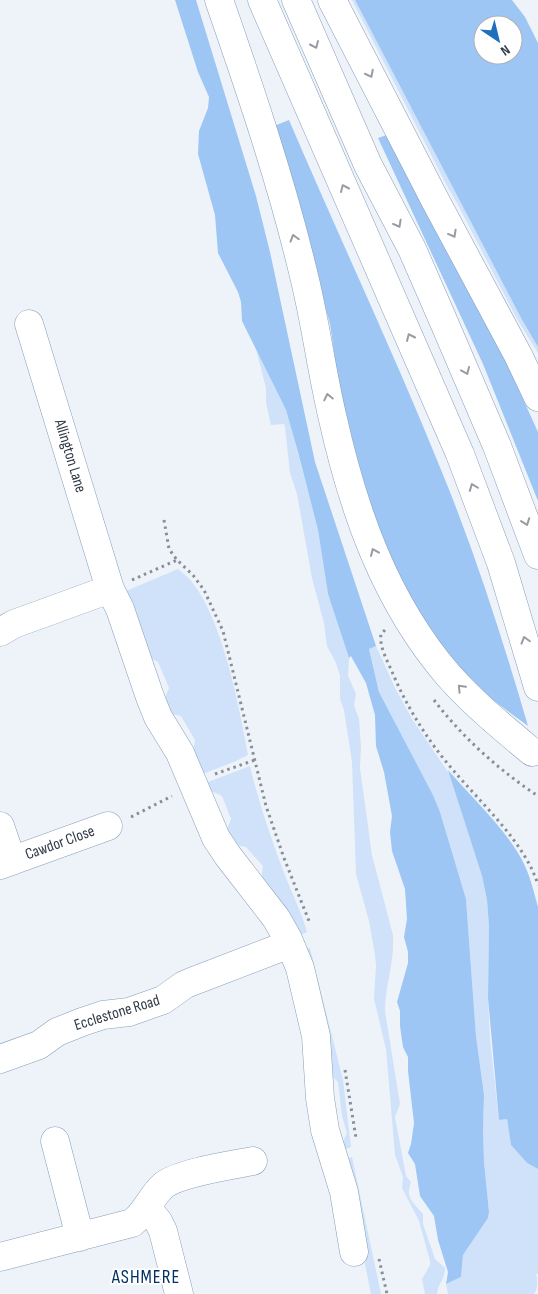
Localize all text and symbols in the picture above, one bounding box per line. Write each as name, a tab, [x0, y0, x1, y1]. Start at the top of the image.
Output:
north arrow	[473, 15, 523, 65]
one-way arrow	[309, 40, 320, 49]
text: N	[497, 41, 513, 59]
one-way arrow	[364, 69, 374, 78]
one-way arrow	[339, 184, 350, 193]
one-way arrow	[392, 218, 402, 227]
one-way arrow	[447, 229, 457, 238]
one-way arrow	[289, 234, 299, 242]
one-way arrow	[405, 333, 416, 342]
one-way arrow	[460, 367, 470, 375]
one-way arrow	[323, 392, 334, 401]
street label: Allington Lane	[50, 416, 90, 495]
one-way arrow	[469, 483, 479, 491]
one-way arrow	[520, 518, 530, 526]
one-way arrow	[369, 548, 380, 557]
one-way arrow	[520, 637, 530, 645]
one-way arrow	[458, 685, 467, 694]
street label: Cawdor Close	[23, 822, 97, 864]
street label: Ecclestone Road	[72, 991, 162, 1035]
district label: ASHMERE	[111, 1266, 180, 1289]

